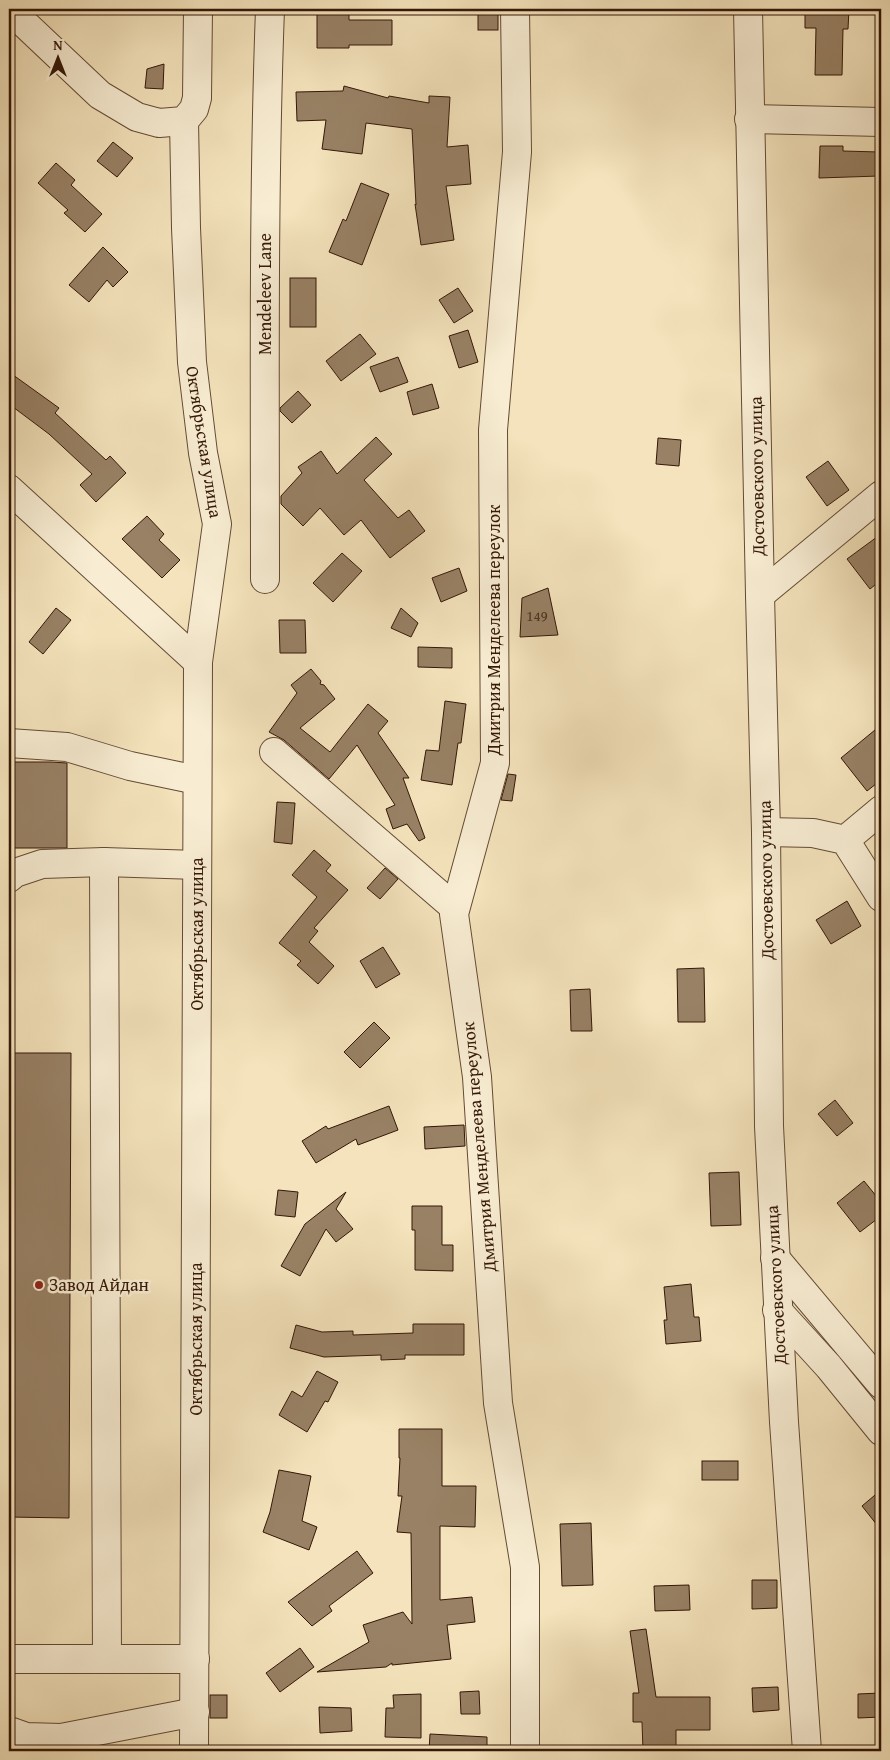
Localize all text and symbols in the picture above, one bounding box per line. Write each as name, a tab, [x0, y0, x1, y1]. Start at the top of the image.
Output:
north arrow	[32, 32, 82, 82]
text: N	[53, 35, 63, 55]
street label: Mendeleev Lane	[251, 233, 278, 355]
street label: Октябрьская улица	[179, 364, 230, 520]
street label: Достоевского улица	[742, 396, 771, 557]
street label: Дмитрия Менделеева переулок	[480, 504, 507, 757]
house number: 149	[526, 605, 548, 626]
street label: Достоевского улица	[751, 800, 780, 961]
street label: Октябрьская улица	[183, 857, 210, 1011]
street label: Дмитрия Менделеева переулок	[454, 1020, 503, 1274]
street label: Достоевского улица	[758, 1204, 793, 1366]
street label: Октябрьская улица	[182, 1262, 209, 1416]
place label: Завод Айдан	[49, 1271, 149, 1298]
marker: Завод Айдан	[33, 1279, 45, 1291]

